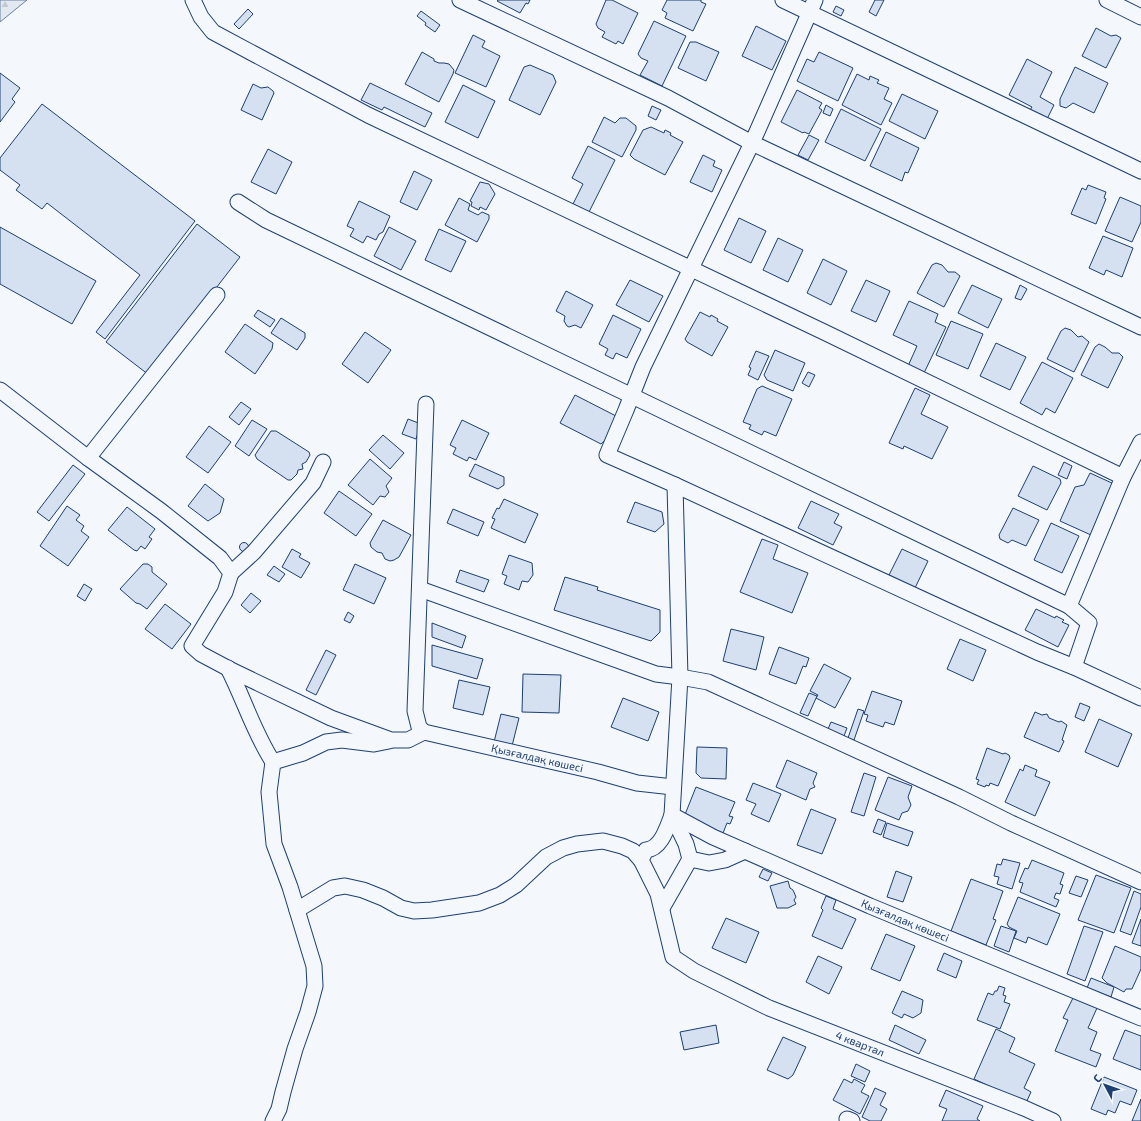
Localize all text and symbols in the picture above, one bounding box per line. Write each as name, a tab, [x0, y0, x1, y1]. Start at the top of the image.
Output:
street label: Қызғалдақ көшесі	[490, 741, 585, 774]
street label: Қызғалдақ көшесі	[859, 896, 951, 944]
street label: 4 квартал	[834, 1028, 887, 1059]
north arrow	[1085, 1065, 1125, 1105]
text: С	[1090, 1071, 1104, 1085]

